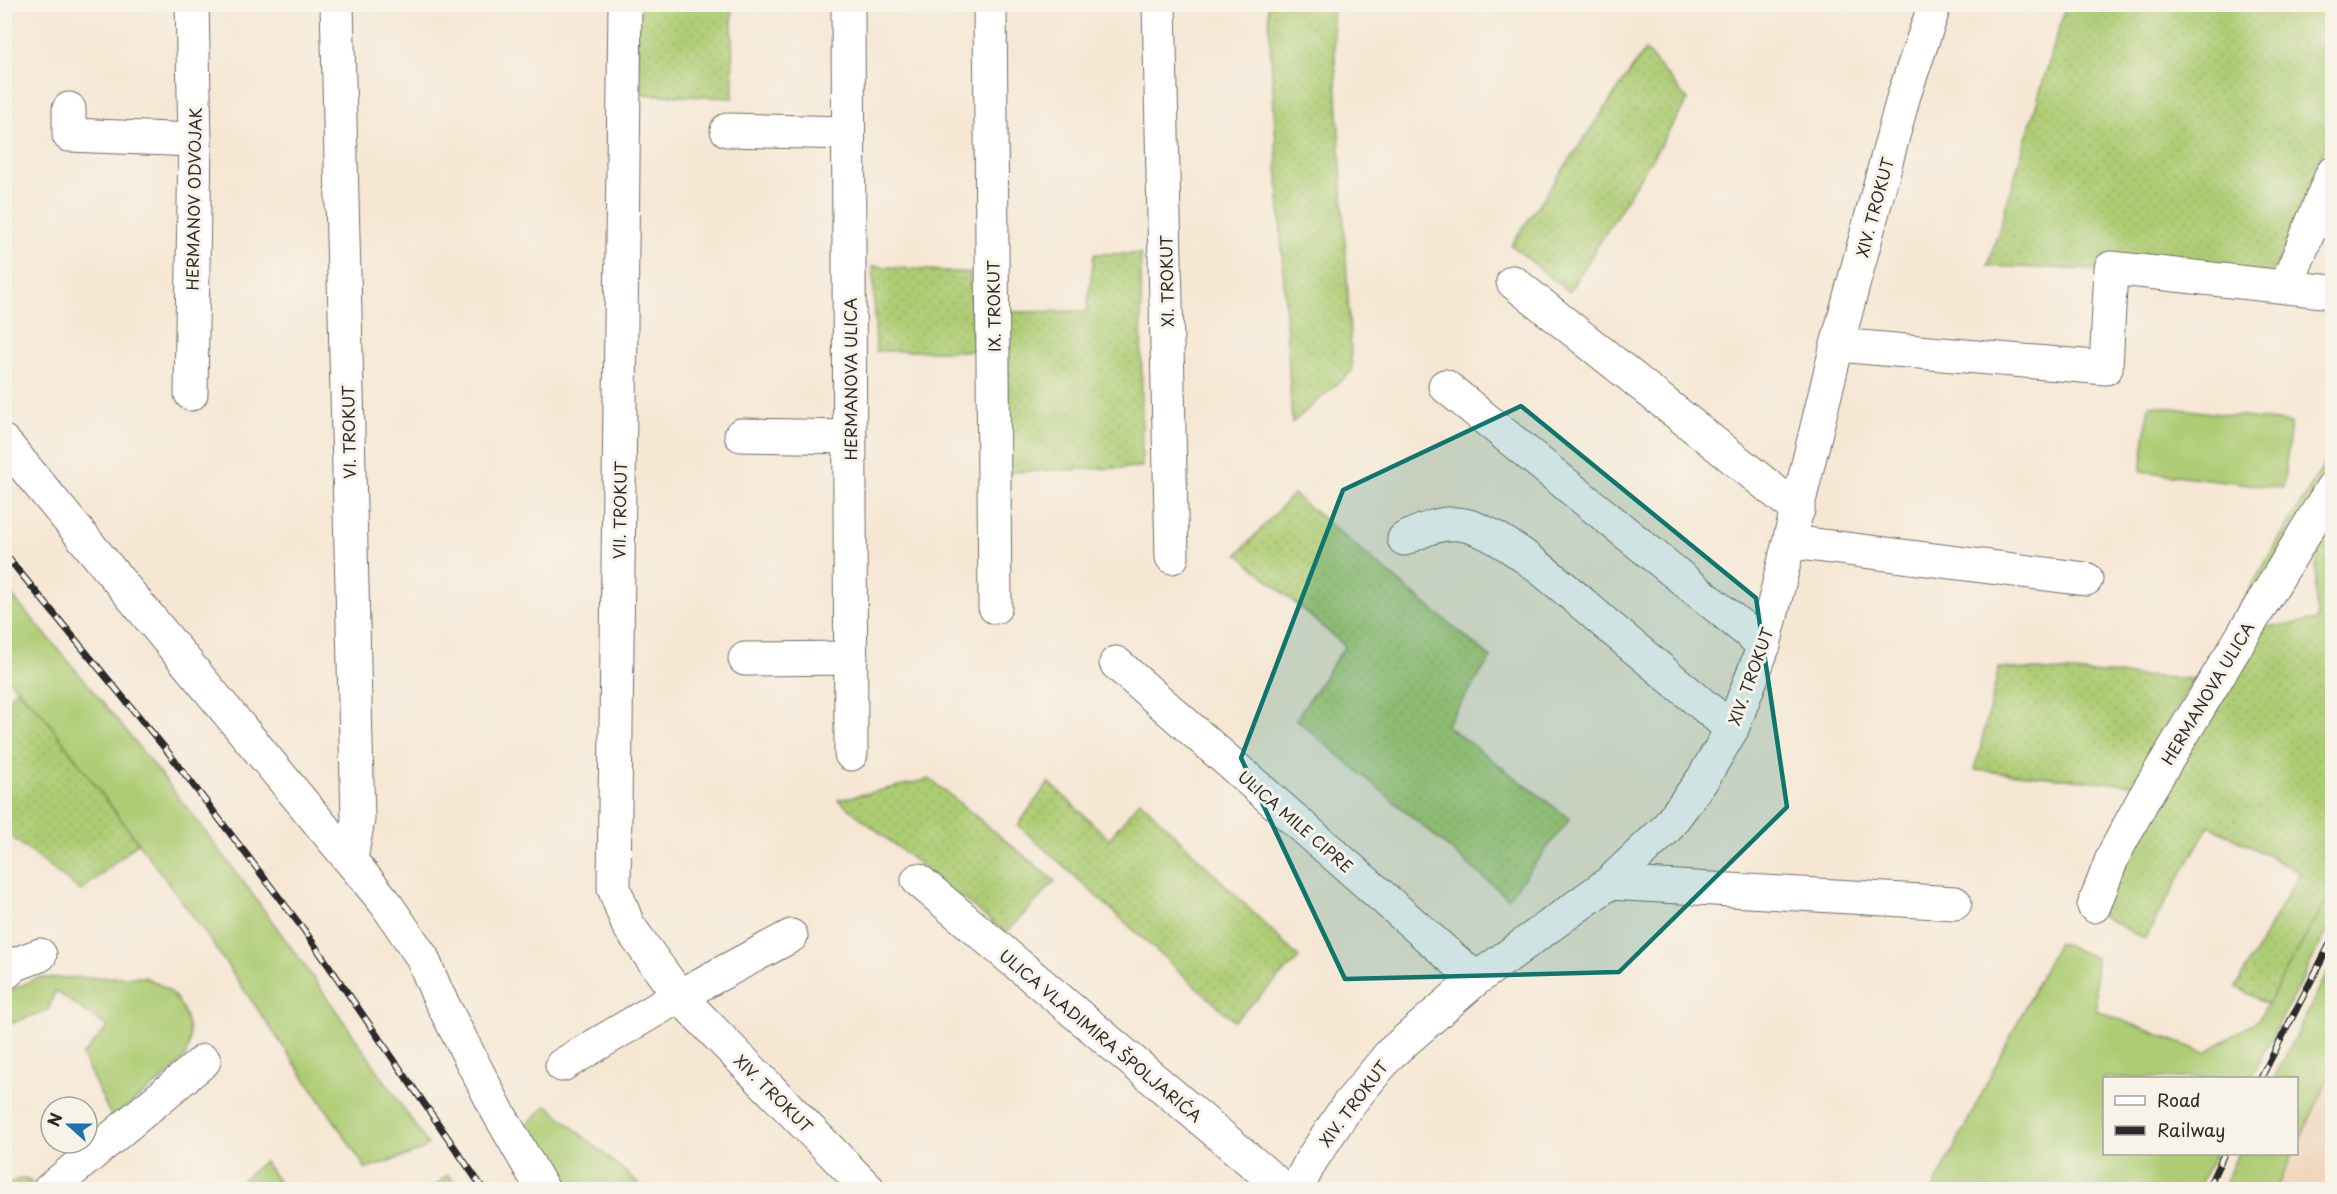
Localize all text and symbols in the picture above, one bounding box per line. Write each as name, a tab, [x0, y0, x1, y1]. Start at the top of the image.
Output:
street label: HERMANOV ODVOJAK	[179, 107, 207, 291]
street label: XIV. TROKUT	[1849, 154, 1899, 259]
street label: XI. TROKUT	[1153, 235, 1179, 327]
street label: IX. TROKUT	[980, 260, 1006, 352]
street label: HERMANOVA ULICA	[838, 298, 862, 460]
street label: VI. TROKUT	[335, 385, 361, 479]
street label: VII. TROKUT	[606, 461, 632, 559]
street label: HERMANOVA ULICA	[2155, 617, 2259, 769]
street label: XIV. TROKUT	[1721, 624, 1779, 728]
street label: ULICA MILE CIPRE	[1233, 764, 1359, 878]
street label: ULICA VLADIMIRA ŠPOLJARIĆA	[994, 943, 1208, 1127]
street label: XIV. TROKUT	[729, 1048, 819, 1138]
street label: XIV. TROKUT	[1313, 1055, 1393, 1151]
legend	[2103, 1077, 2298, 1155]
text: Road	[2157, 1086, 2201, 1113]
north arrow	[39, 1095, 99, 1155]
text: N	[41, 1109, 68, 1129]
text: Railway	[2157, 1116, 2225, 1143]

